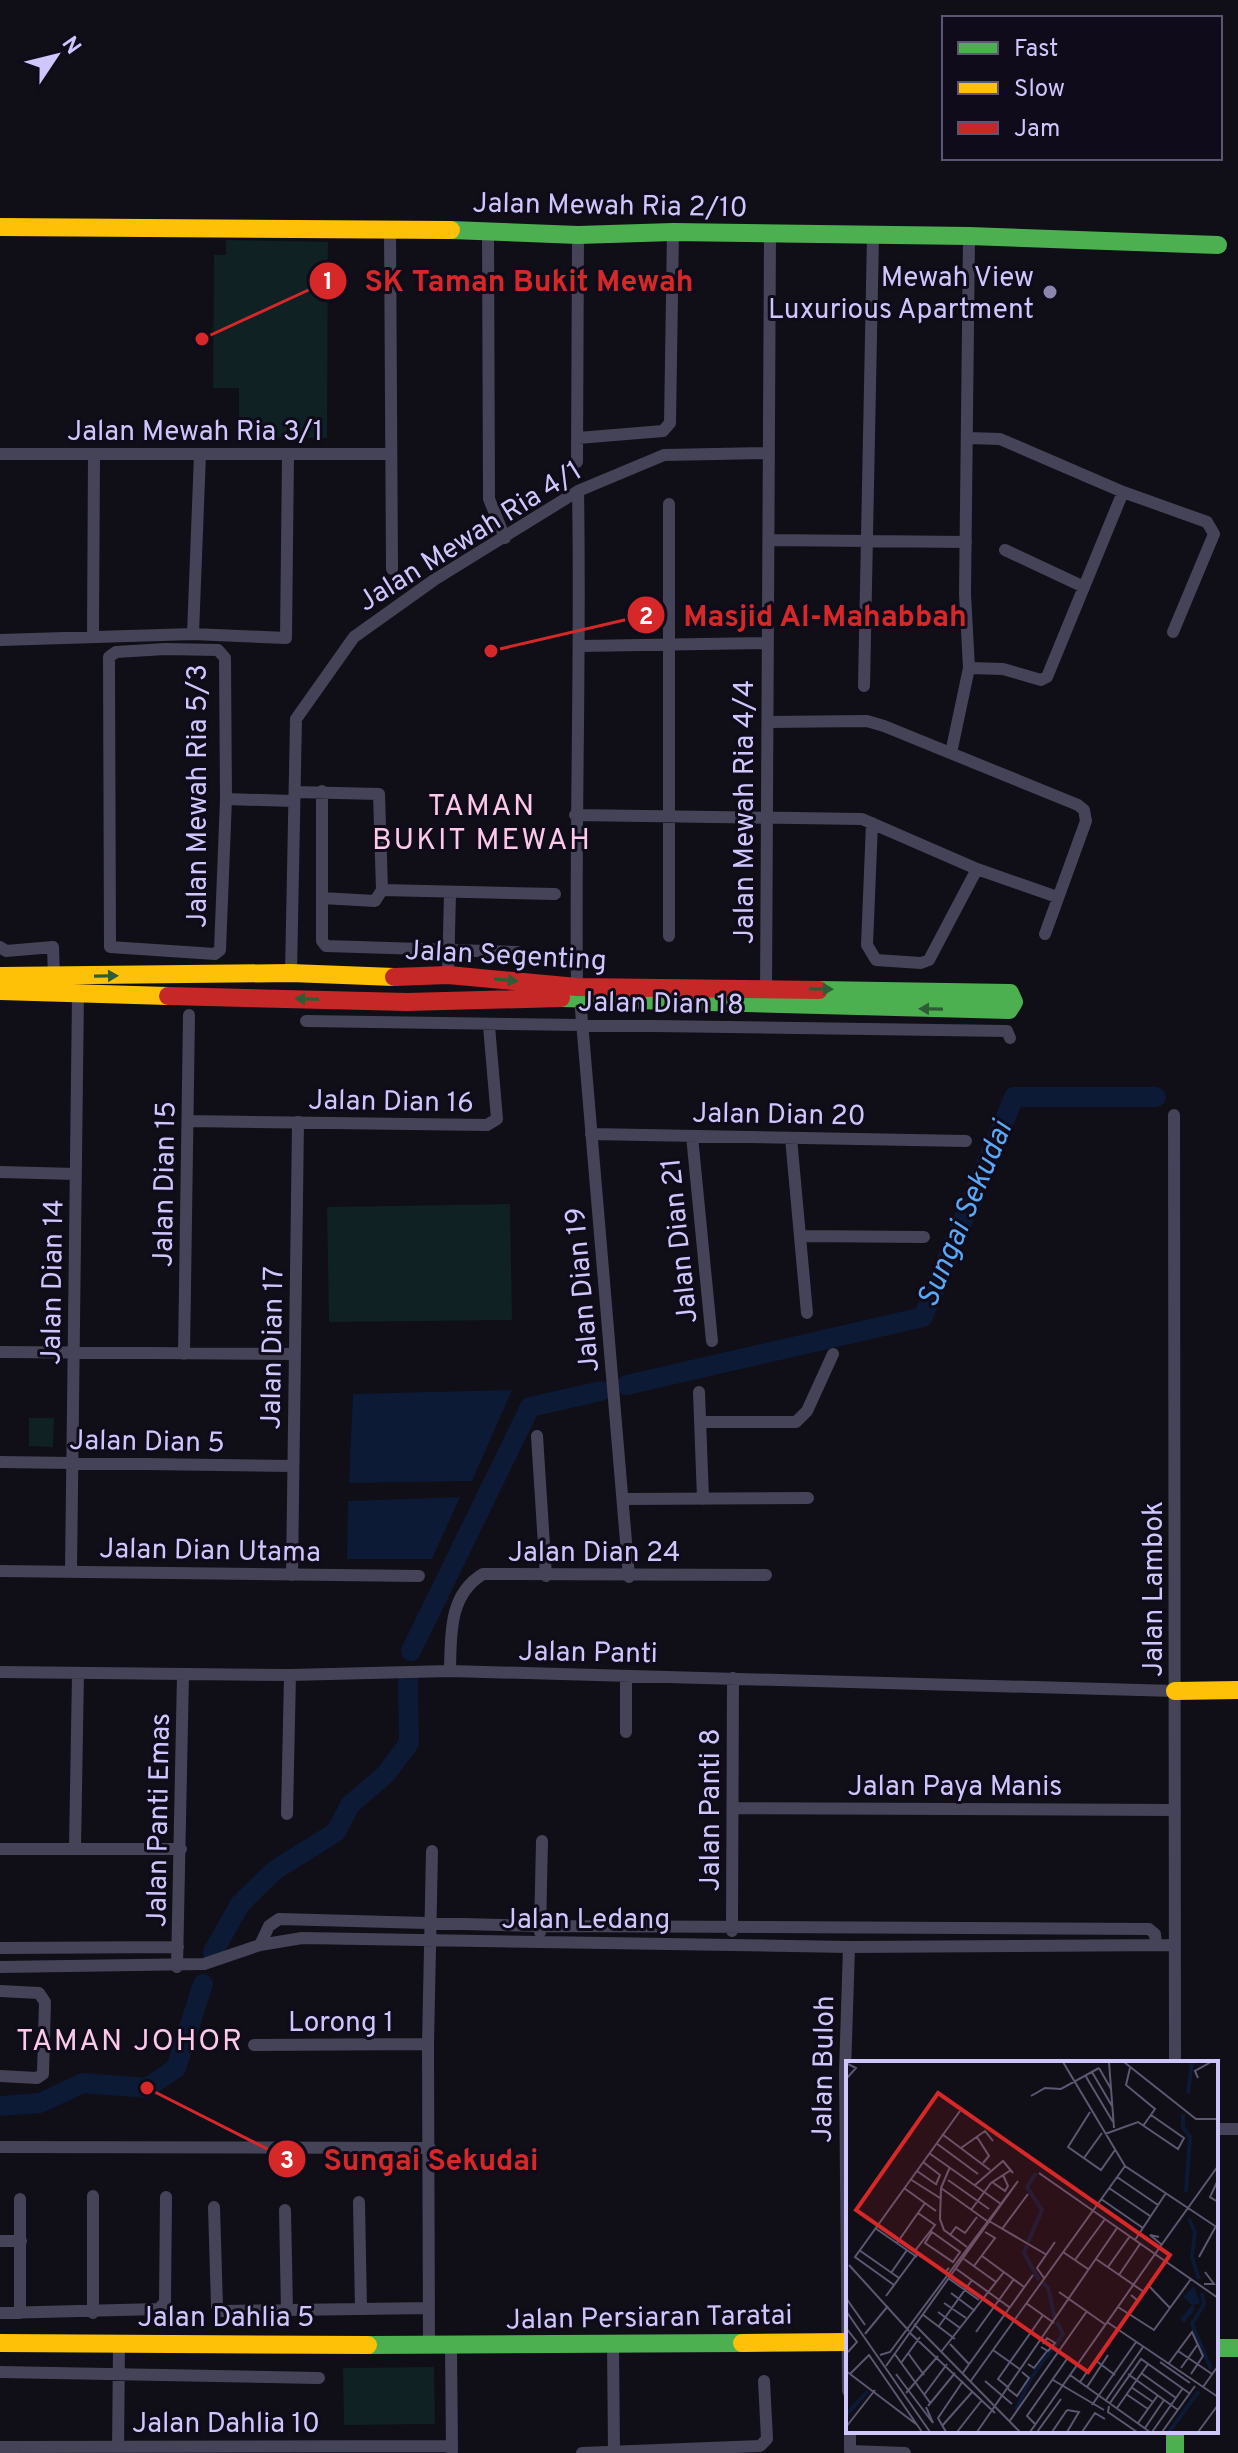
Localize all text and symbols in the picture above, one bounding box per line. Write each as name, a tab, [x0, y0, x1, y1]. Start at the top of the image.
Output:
north arrow	[16, 16, 96, 96]
legend	[942, 16, 1222, 160]
text: N	[55, 32, 86, 60]
text: Fast	[1014, 35, 1058, 65]
text: Slow	[1014, 75, 1065, 105]
text: Jam	[1014, 115, 1060, 145]
street label: Jalan Mewah Ria 2/10	[472, 187, 748, 227]
callout: SK Taman Bukit Mewah	[308, 254, 709, 308]
place label: Mewah View Luxurious Apartment	[768, 261, 1034, 329]
text: SK Taman Bukit Mewah	[364, 265, 694, 302]
text: 1	[323, 268, 333, 298]
marker: Mewah View Luxurious Apartment	[1041, 283, 1059, 301]
street label: Jalan Mewah Ria 3/1	[67, 415, 323, 451]
street label: Jalan Mewah Ria 4/1	[352, 454, 589, 621]
callout: Masjid Al-Mahabbah	[626, 588, 983, 642]
text: Masjid Al-Mahabbah	[683, 600, 967, 637]
text: 2	[639, 603, 653, 633]
street label: Jalan Mewah Ria 5/3	[181, 664, 217, 928]
street label: Jalan Mewah Ria 4/4	[728, 680, 764, 944]
district label: TAMAN BUKIT MEWAH	[372, 789, 592, 860]
street label: Jalan Segenting	[404, 934, 608, 980]
one-way arrow	[94, 970, 119, 982]
one-way arrow	[493, 974, 518, 987]
one-way arrow	[809, 983, 834, 996]
street label: Jalan Dian 18	[578, 986, 744, 1024]
one-way arrow	[294, 993, 319, 1006]
one-way arrow	[918, 1003, 943, 1015]
street label: Jalan Dian 16	[308, 1084, 474, 1122]
street label: Jalan Dian 20	[692, 1096, 866, 1136]
street label: Jalan Dian 15	[147, 1101, 185, 1267]
water label: Sungai Sekudai	[910, 1115, 1023, 1314]
street label: Jalan Dian 21	[654, 1156, 708, 1325]
street label: Jalan Dian 14	[35, 1199, 73, 1365]
street label: Jalan Dian 19	[559, 1206, 609, 1374]
street label: Jalan Dian 17	[255, 1266, 293, 1430]
street label: Jalan Dian 5	[69, 1424, 225, 1462]
street label: Jalan Lambok	[1137, 1501, 1173, 1677]
street label: Jalan Dian Utama	[99, 1532, 321, 1572]
street label: Jalan Dian 24	[508, 1536, 680, 1572]
street label: Jalan Panti	[518, 1635, 658, 1673]
street label: Jalan Panti Emas	[140, 1713, 180, 1928]
street label: Jalan Panti 8	[694, 1728, 730, 1892]
street label: Jalan Paya Manis	[848, 1770, 1062, 1806]
street label: Jalan Ledang	[502, 1903, 670, 1939]
street label: Jalan Buloh	[806, 1995, 844, 2143]
street label: Lorong 1	[288, 2006, 394, 2042]
district label: TAMAN JOHOR	[16, 2024, 244, 2061]
inset map	[846, 2061, 1218, 2433]
callout: Sungai Sekudai	[267, 2132, 555, 2186]
text: Sungai Sekudai	[323, 2144, 539, 2181]
text: 3	[280, 2147, 294, 2177]
street label: Jalan Persiaran Taratai	[505, 2298, 793, 2339]
street label: Jalan Dahlia 5	[137, 2301, 315, 2337]
street label: Jalan Dahlia 10	[132, 2407, 320, 2443]

